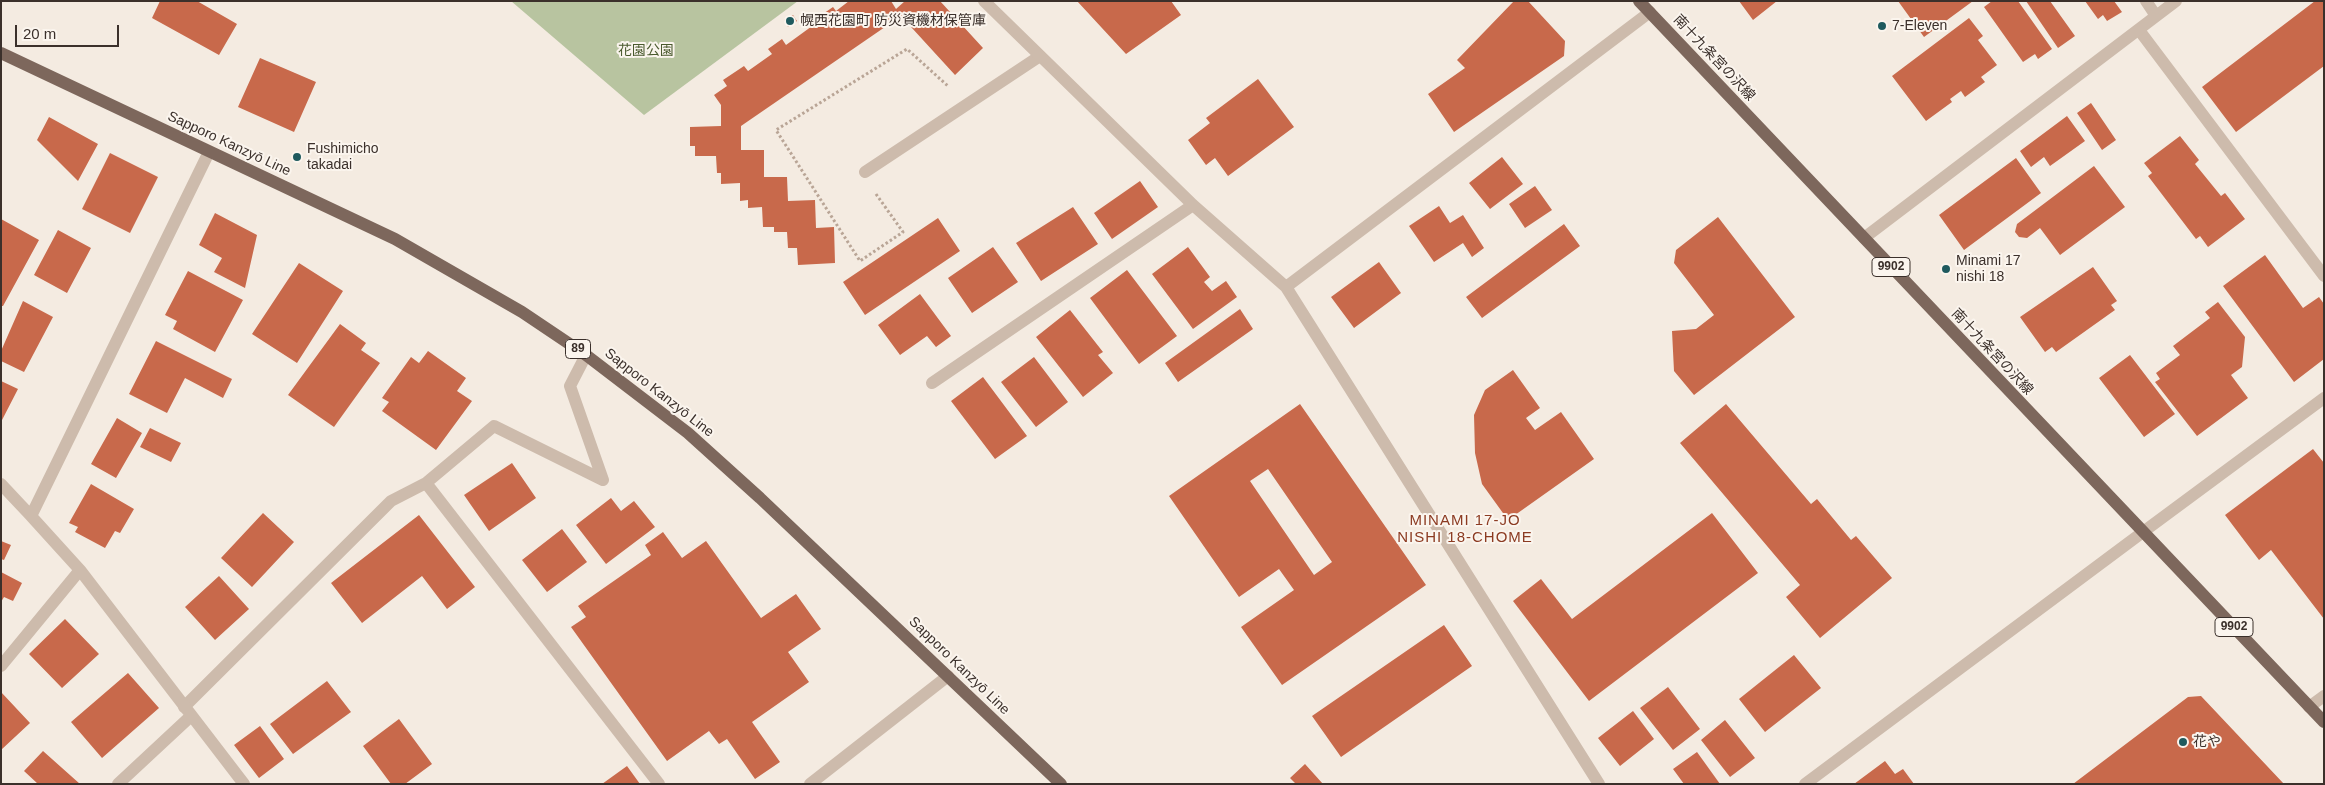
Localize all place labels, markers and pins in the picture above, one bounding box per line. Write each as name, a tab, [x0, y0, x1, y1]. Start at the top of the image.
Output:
place label: 幌西花園町 防災資機材保管庫	[800, 13, 986, 29]
marker: 幌西花園町 防災資機材保管庫	[784, 15, 796, 27]
place label: 7-Eleven	[1892, 18, 1947, 34]
marker: 7-Eleven	[1876, 20, 1888, 32]
place label: Fushimicho takadai	[307, 141, 379, 174]
marker: Fushimicho takadai	[291, 151, 303, 163]
place label: Minami 17 nishi 18	[1956, 253, 2021, 286]
marker: Minami 17 nishi 18	[1940, 263, 1952, 275]
place label: 花や	[2193, 734, 2221, 750]
marker: 花や	[2177, 736, 2189, 748]

